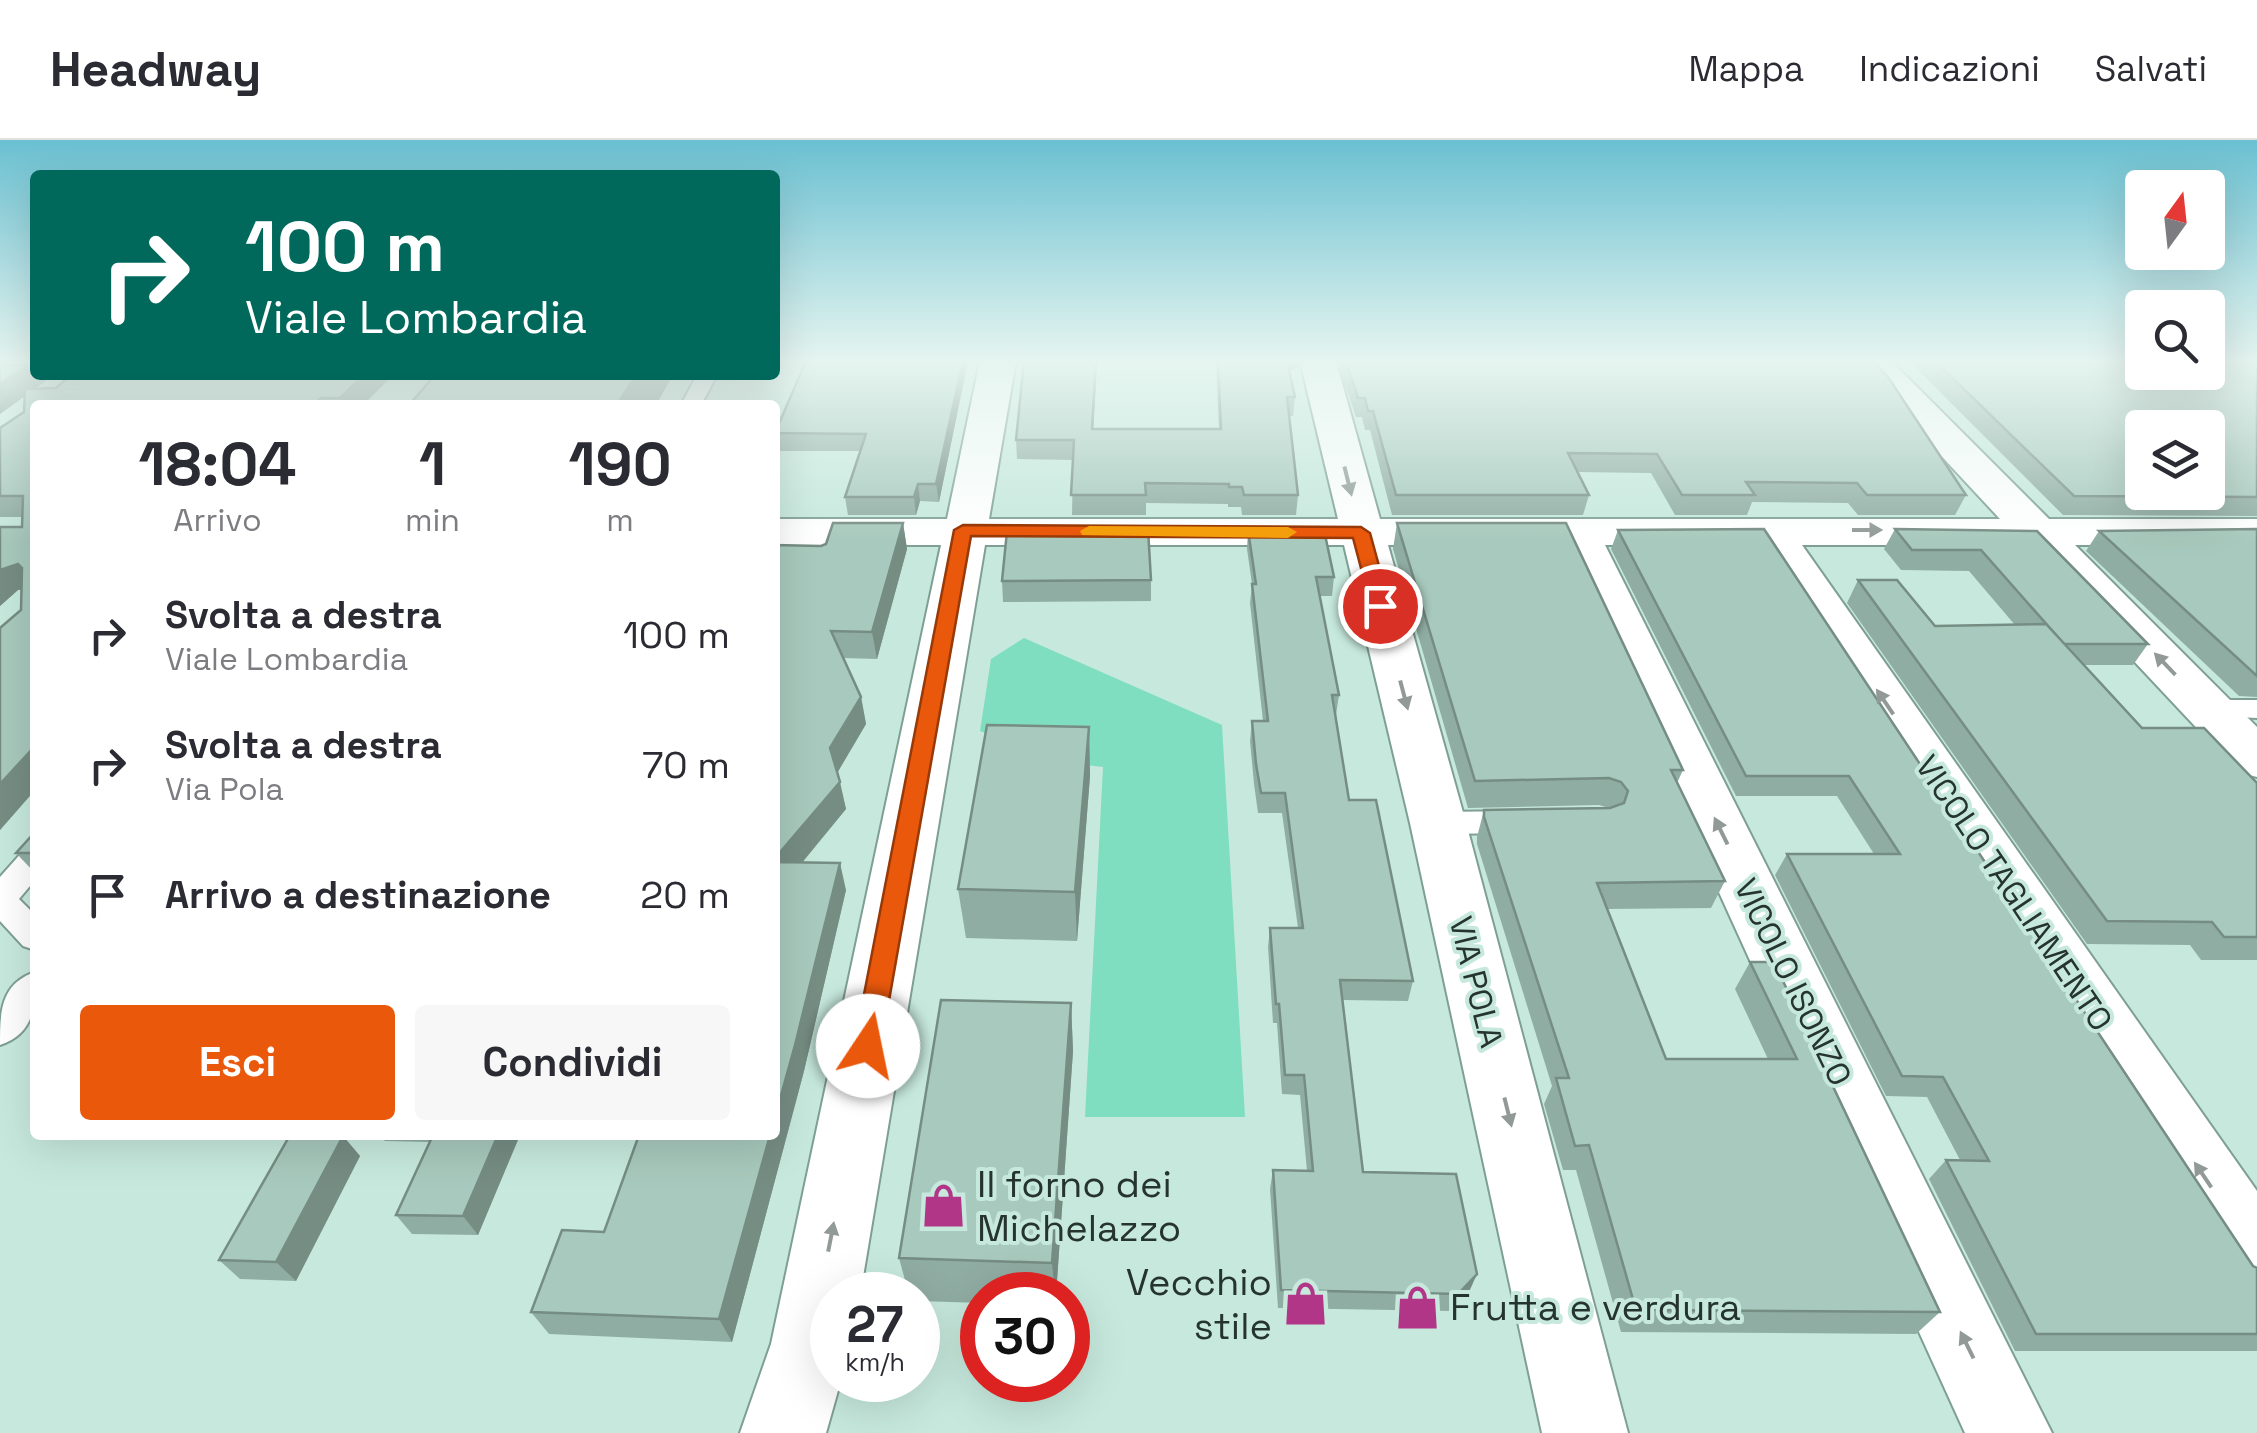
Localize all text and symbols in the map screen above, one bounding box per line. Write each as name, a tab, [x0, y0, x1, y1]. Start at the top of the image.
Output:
text: Headway	[50, 39, 261, 100]
text: Mappa	[1689, 47, 1804, 91]
text: Indicazioni	[1859, 47, 2040, 91]
text: Salvati	[2095, 47, 2207, 91]
north arrow	[2125, 170, 2225, 270]
map controls	[2125, 170, 2225, 510]
text: 100 m	[245, 202, 445, 291]
icon: right	[80, 210, 210, 340]
text: Viale Lombardia	[245, 289, 587, 346]
button: search	[2125, 290, 2225, 390]
button: layers	[2125, 410, 2225, 510]
text: 18:04	[138, 426, 297, 503]
text: 1	[419, 426, 446, 503]
text: 190	[568, 426, 672, 503]
one-way arrow	[1341, 466, 1356, 497]
text: Arrivo	[173, 500, 262, 540]
text: min	[405, 500, 460, 540]
text: m	[606, 500, 634, 540]
one-way arrow	[1852, 522, 1884, 538]
pin	[1338, 564, 1423, 649]
icon: arrive	[1353, 579, 1408, 634]
text: Svolta a destra	[165, 591, 442, 639]
icon: right	[80, 608, 135, 663]
text: 100 m	[623, 611, 730, 659]
text: Viale Lombardia	[165, 639, 408, 679]
one-way arrow	[2153, 652, 2177, 676]
one-way arrow	[1396, 680, 1412, 711]
one-way arrow	[1876, 688, 1895, 715]
text: Svolta a destra	[165, 721, 442, 769]
icon: right	[80, 738, 135, 793]
text: 70 m	[642, 741, 730, 789]
street label: VICOLO TAGLIAMENTO	[1907, 747, 2121, 1039]
text: Via Pola	[165, 769, 284, 809]
one-way arrow	[1712, 816, 1729, 845]
icon: arrive	[80, 868, 135, 923]
text: Arrivo a destinazione	[165, 871, 551, 919]
text: 20 m	[640, 871, 730, 919]
street label: VICOLO ISONZO	[1726, 872, 1860, 1092]
street label: VIA POLA	[1440, 912, 1512, 1052]
position arrow	[816, 994, 920, 1098]
button: Esci	[80, 1005, 395, 1120]
button: Condividi	[415, 1005, 730, 1120]
one-way arrow	[1501, 1097, 1516, 1128]
place label: Il forno dei Michelazzo	[977, 1160, 1181, 1252]
one-way arrow	[2194, 1161, 2213, 1188]
shop icon: Il forno dei Michelazzo	[920, 1182, 968, 1230]
one-way arrow	[824, 1221, 840, 1252]
place label: Vecchio stile	[1126, 1258, 1272, 1350]
speed limit sign: 30	[960, 1272, 1090, 1402]
shop icon: Vecchio stile	[1281, 1280, 1329, 1328]
shop icon: Frutta e verdura	[1393, 1283, 1441, 1331]
place label: Frutta e verdura	[1450, 1283, 1741, 1331]
text: 27	[847, 1293, 903, 1357]
one-way arrow	[1959, 1330, 1976, 1359]
text: km/h	[845, 1346, 905, 1378]

